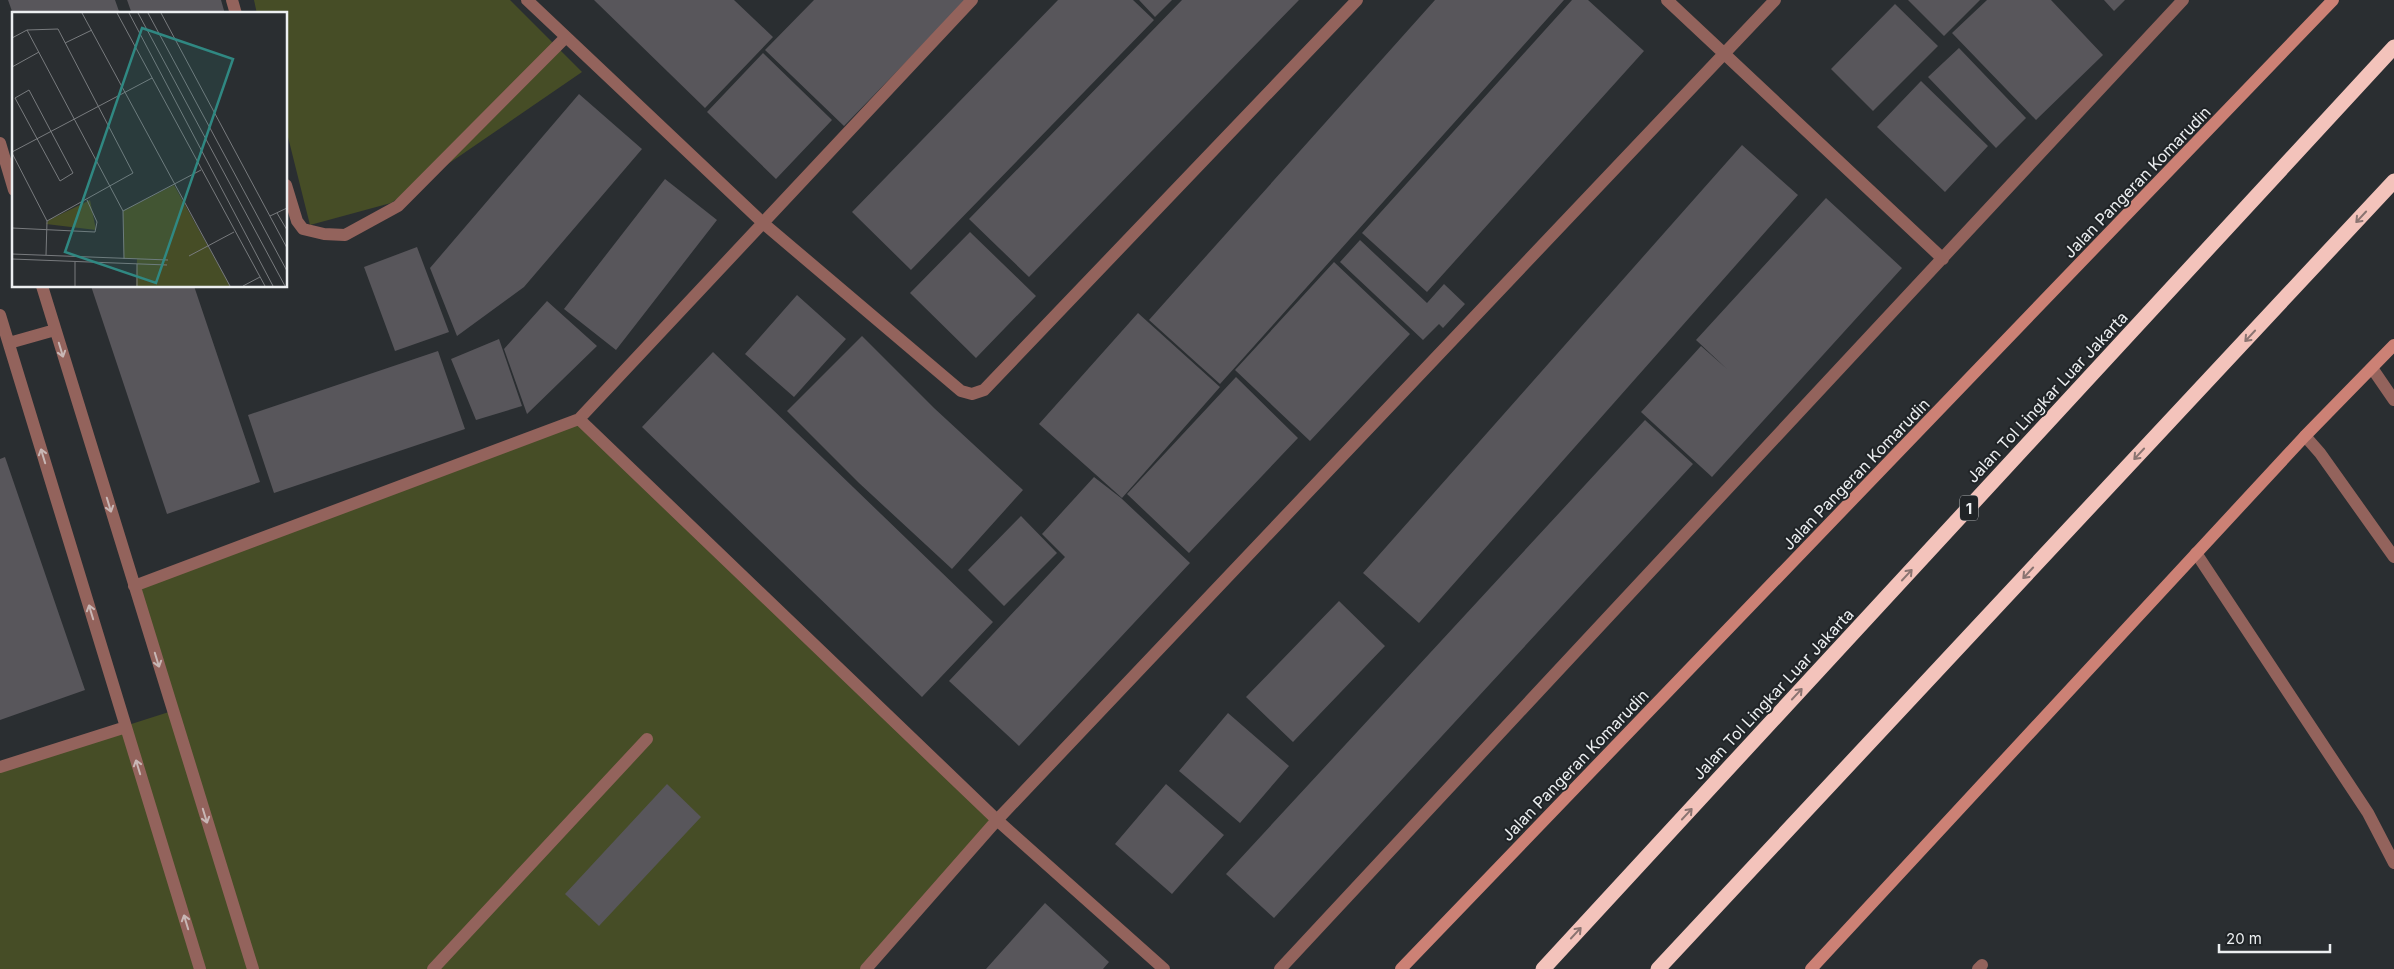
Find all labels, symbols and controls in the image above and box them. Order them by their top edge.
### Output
inset map [12,12,288,288]
street label: Jalan Pangeran Komarudin [2059,102,2215,262]
one-way arrow [2355,211,2367,223]
street label: Jalan Tol Lingkar Luar Jakarta [1962,307,2132,487]
one-way arrow [2244,329,2256,342]
one-way arrow [57,341,67,357]
street label: Jalan Pangeran Komarudin [1778,394,1934,554]
one-way arrow [2133,448,2145,461]
one-way arrow [38,449,48,465]
road number: 1 [1960,496,1978,520]
one-way arrow [105,497,114,512]
one-way arrow [2022,567,2034,579]
one-way arrow [1901,568,1913,581]
one-way arrow [85,604,95,620]
street label: Jalan Tol Lingkar Luar Jakarta [1688,604,1858,784]
one-way arrow [152,652,162,668]
street label: Jalan Pangeran Komarudin [1497,685,1653,845]
one-way arrow [1791,688,1803,701]
one-way arrow [133,759,143,775]
one-way arrow [200,807,210,823]
one-way arrow [1681,807,1692,820]
one-way arrow [180,915,190,931]
scale bar [2219,922,2330,954]
one-way arrow [1570,927,1582,940]
text: 20 m [2226,929,2262,948]

